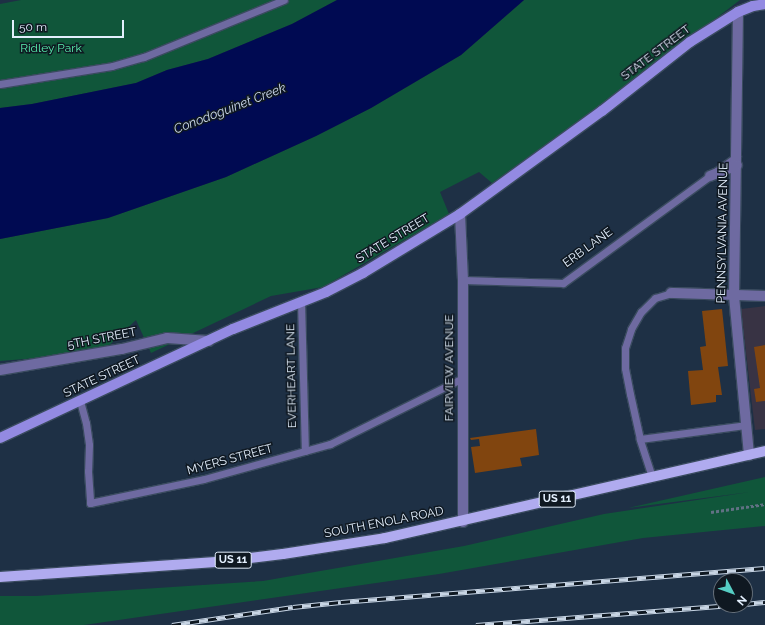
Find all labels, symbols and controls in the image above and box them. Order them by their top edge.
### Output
scale bar [14,12,126,38]
text: 50 m [19,20,47,34]
street label: STATE STREET [618,22,694,84]
park label: Ridley Park [20,42,82,56]
water label: Conodoguinet Creek [172,80,288,138]
street label: PENNSYLVANIA AVENUE [715,162,731,304]
street label: STATE STREET [354,211,432,267]
street label: ERB LANE [560,225,616,271]
street label: FAIRVIEW AVENUE [443,314,457,422]
street label: EVERHEART LANE [284,324,300,428]
street label: 5TH STREET [66,325,138,353]
street label: STATE STREET [61,353,143,401]
street label: MYERS STREET [186,442,274,478]
road number: US 11 [538,490,576,508]
street label: SOUTH ENOLA ROAD [323,504,445,542]
road number: US 11 [214,551,252,569]
north arrow [713,573,753,613]
text: N [734,593,749,608]

